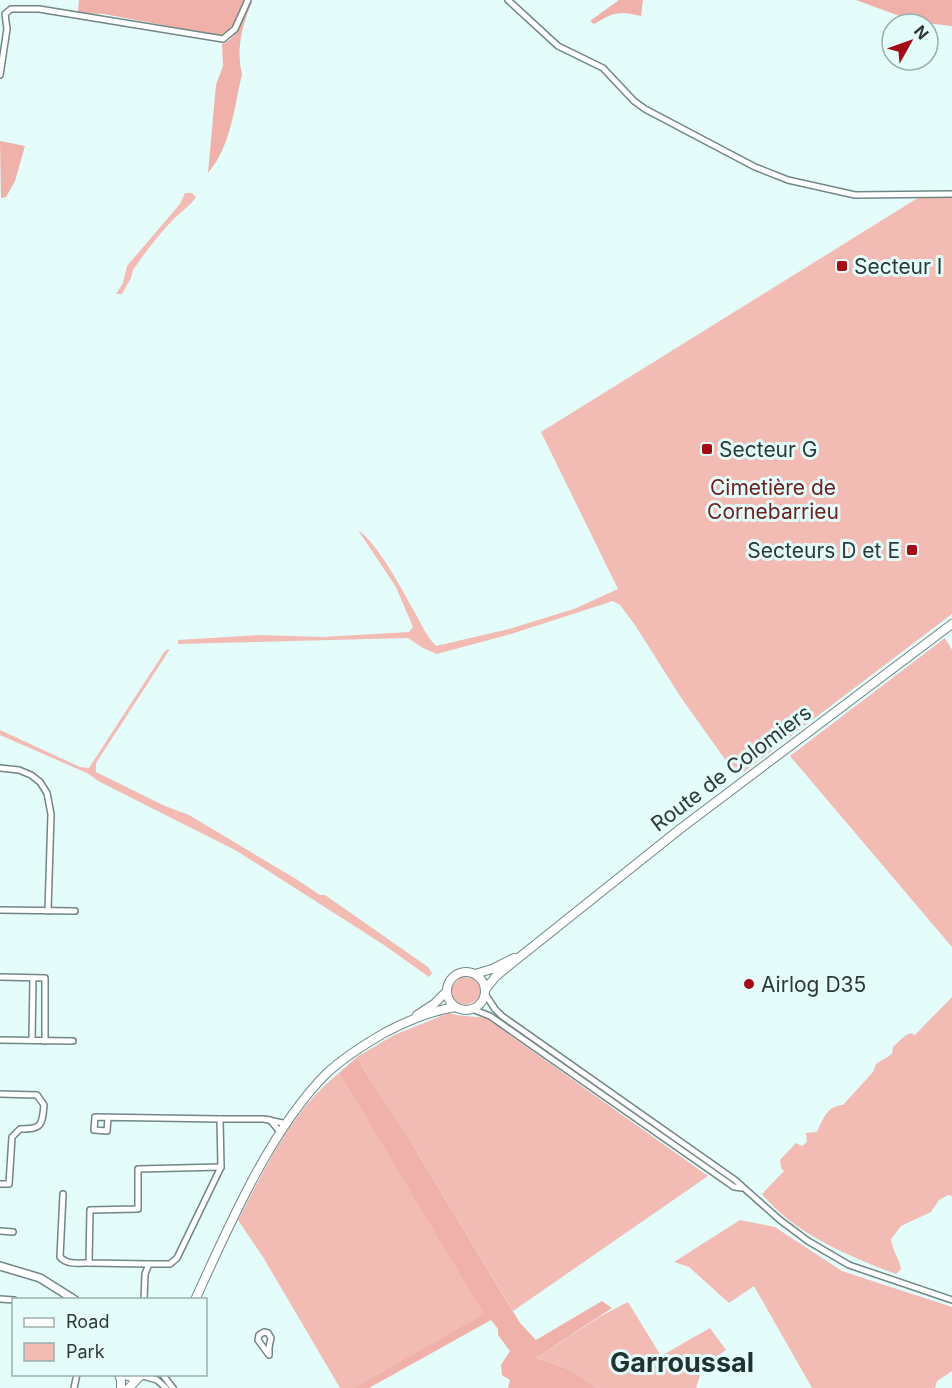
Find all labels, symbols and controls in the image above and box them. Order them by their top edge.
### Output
north arrow [880,12,940,72]
text: N [910,21,933,43]
place label: Secteur I [854,254,943,279]
marker: Secteur I [835,259,849,273]
place label: Secteur G [719,437,818,462]
marker: Secteur G [700,442,714,456]
park label: Cimetière de Cornebarrieu [707,475,839,524]
place label: Secteurs D et E [747,538,900,563]
marker: Secteurs D et E [905,543,919,557]
street label: Route de Colomiers [646,700,816,836]
place label: Airlog D35 [761,972,866,997]
marker: Airlog D35 [742,977,756,991]
legend [12,1298,207,1376]
text: Road [66,1311,109,1332]
text: Park [66,1341,105,1362]
district label: Garroussal [610,1346,754,1379]

